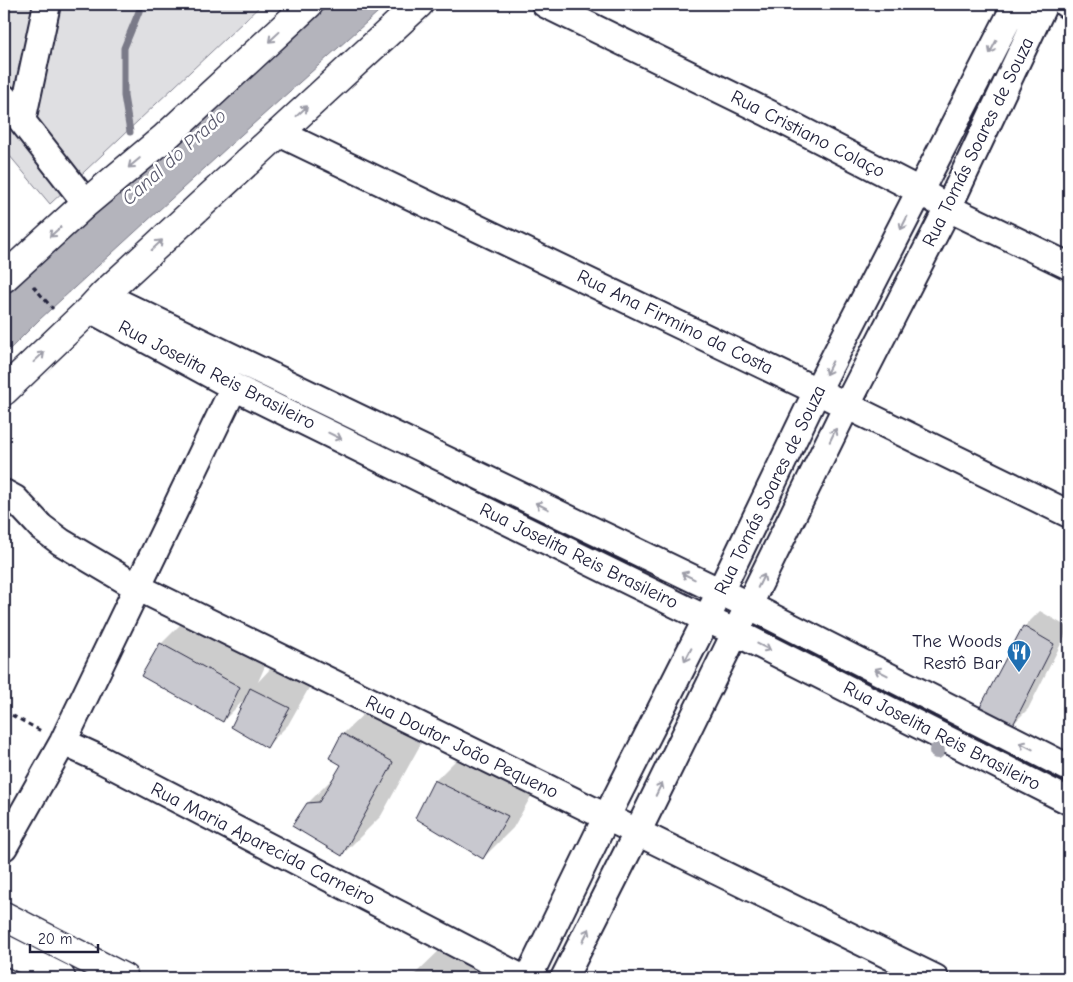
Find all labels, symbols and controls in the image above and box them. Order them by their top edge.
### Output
one-way arrow [267,31,280,43]
street label: Rua Tomás Soares de Souza [918,34,1038,250]
one-way arrow [988,39,997,54]
street label: Rua Cristiano Colaço [727,86,889,182]
water label: Canal do Prado [117,104,231,210]
one-way arrow [296,105,309,117]
one-way arrow [128,157,141,168]
one-way arrow [899,215,908,230]
one-way arrow [48,226,61,237]
one-way arrow [151,239,164,251]
street label: Rua Ana Firmino da Costa [574,265,776,379]
street label: Rua Joselita Reis Brasileiro [115,316,319,434]
one-way arrow [33,351,46,363]
one-way arrow [824,360,834,375]
street label: Rua Tomás Soares de Souza [710,382,830,598]
one-way arrow [829,428,838,443]
one-way arrow [327,432,342,441]
street label: Rua Joselita Reis Brasileiro [476,498,682,614]
one-way arrow [535,501,550,510]
one-way arrow [681,571,696,581]
one-way arrow [756,573,766,588]
place label: The Woods Restô Bar [912,630,1002,674]
restaurant icon: The Woods Restô Bar [1006,639,1032,673]
one-way arrow [756,642,771,652]
one-way arrow [683,647,692,662]
one-way arrow [874,667,889,676]
street label: Rua Joselita Reis Brasileiro [840,677,1044,795]
street label: Rua Doutor João Pequeno [362,691,562,803]
one-way arrow [1019,741,1034,750]
street label: Rua Maria Aparecida Carneiro [147,778,379,910]
one-way arrow [654,782,664,797]
scale bar [30,922,98,954]
one-way arrow [582,928,591,943]
text: 20 m [38,930,72,948]

